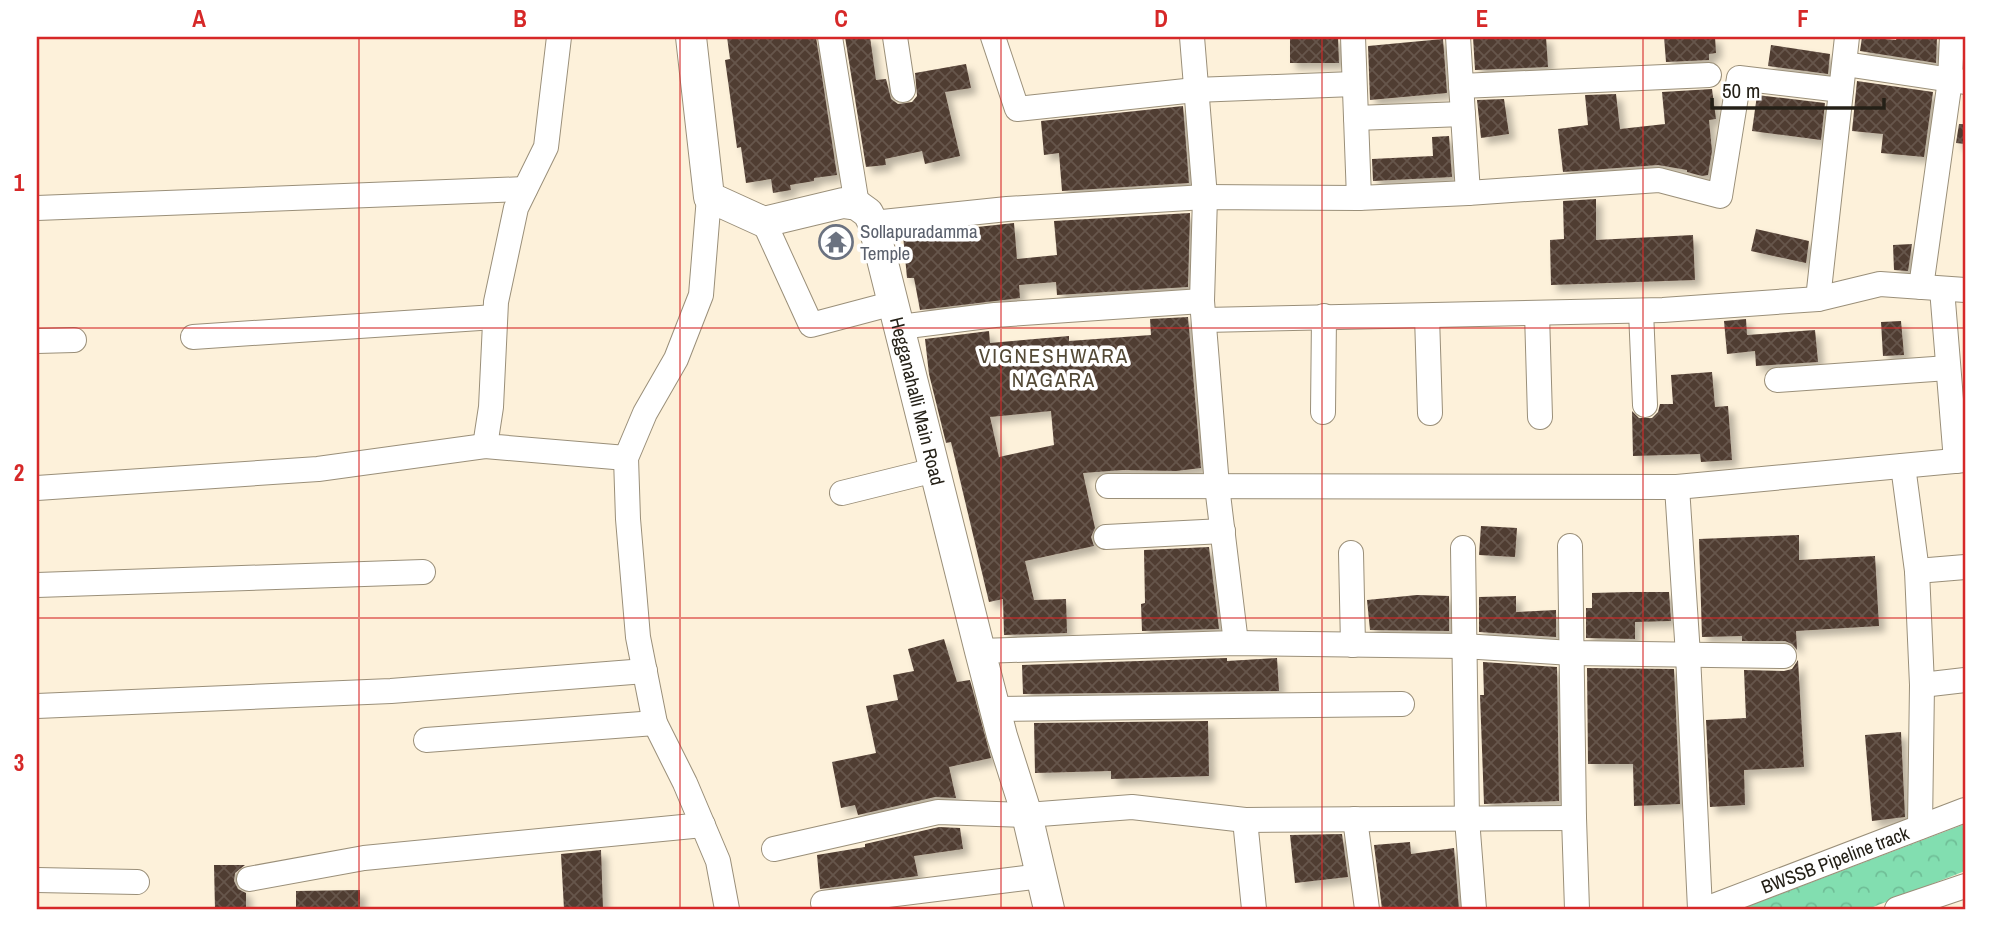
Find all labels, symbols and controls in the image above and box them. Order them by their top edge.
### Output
text: A [192,3,206,34]
text: B [513,3,527,34]
text: C [834,3,848,34]
text: D [1154,3,1168,34]
text: E [1476,3,1488,34]
text: F [1797,3,1809,34]
scale bar [1712,66,1883,110]
text: 50 m [1722,76,1760,105]
text: 1 [14,167,25,198]
place label: Sollapuradamma Temple [860,218,978,266]
temple icon: Sollapuradamma Temple [817,223,855,261]
street label: Hegganahalli Main Road [884,314,951,488]
district label: VIGNESHWARA NAGARA [979,341,1129,394]
text: 2 [14,457,24,488]
text: 3 [14,747,24,778]
street label: BWSSB Pipeline track [1757,820,1913,900]

